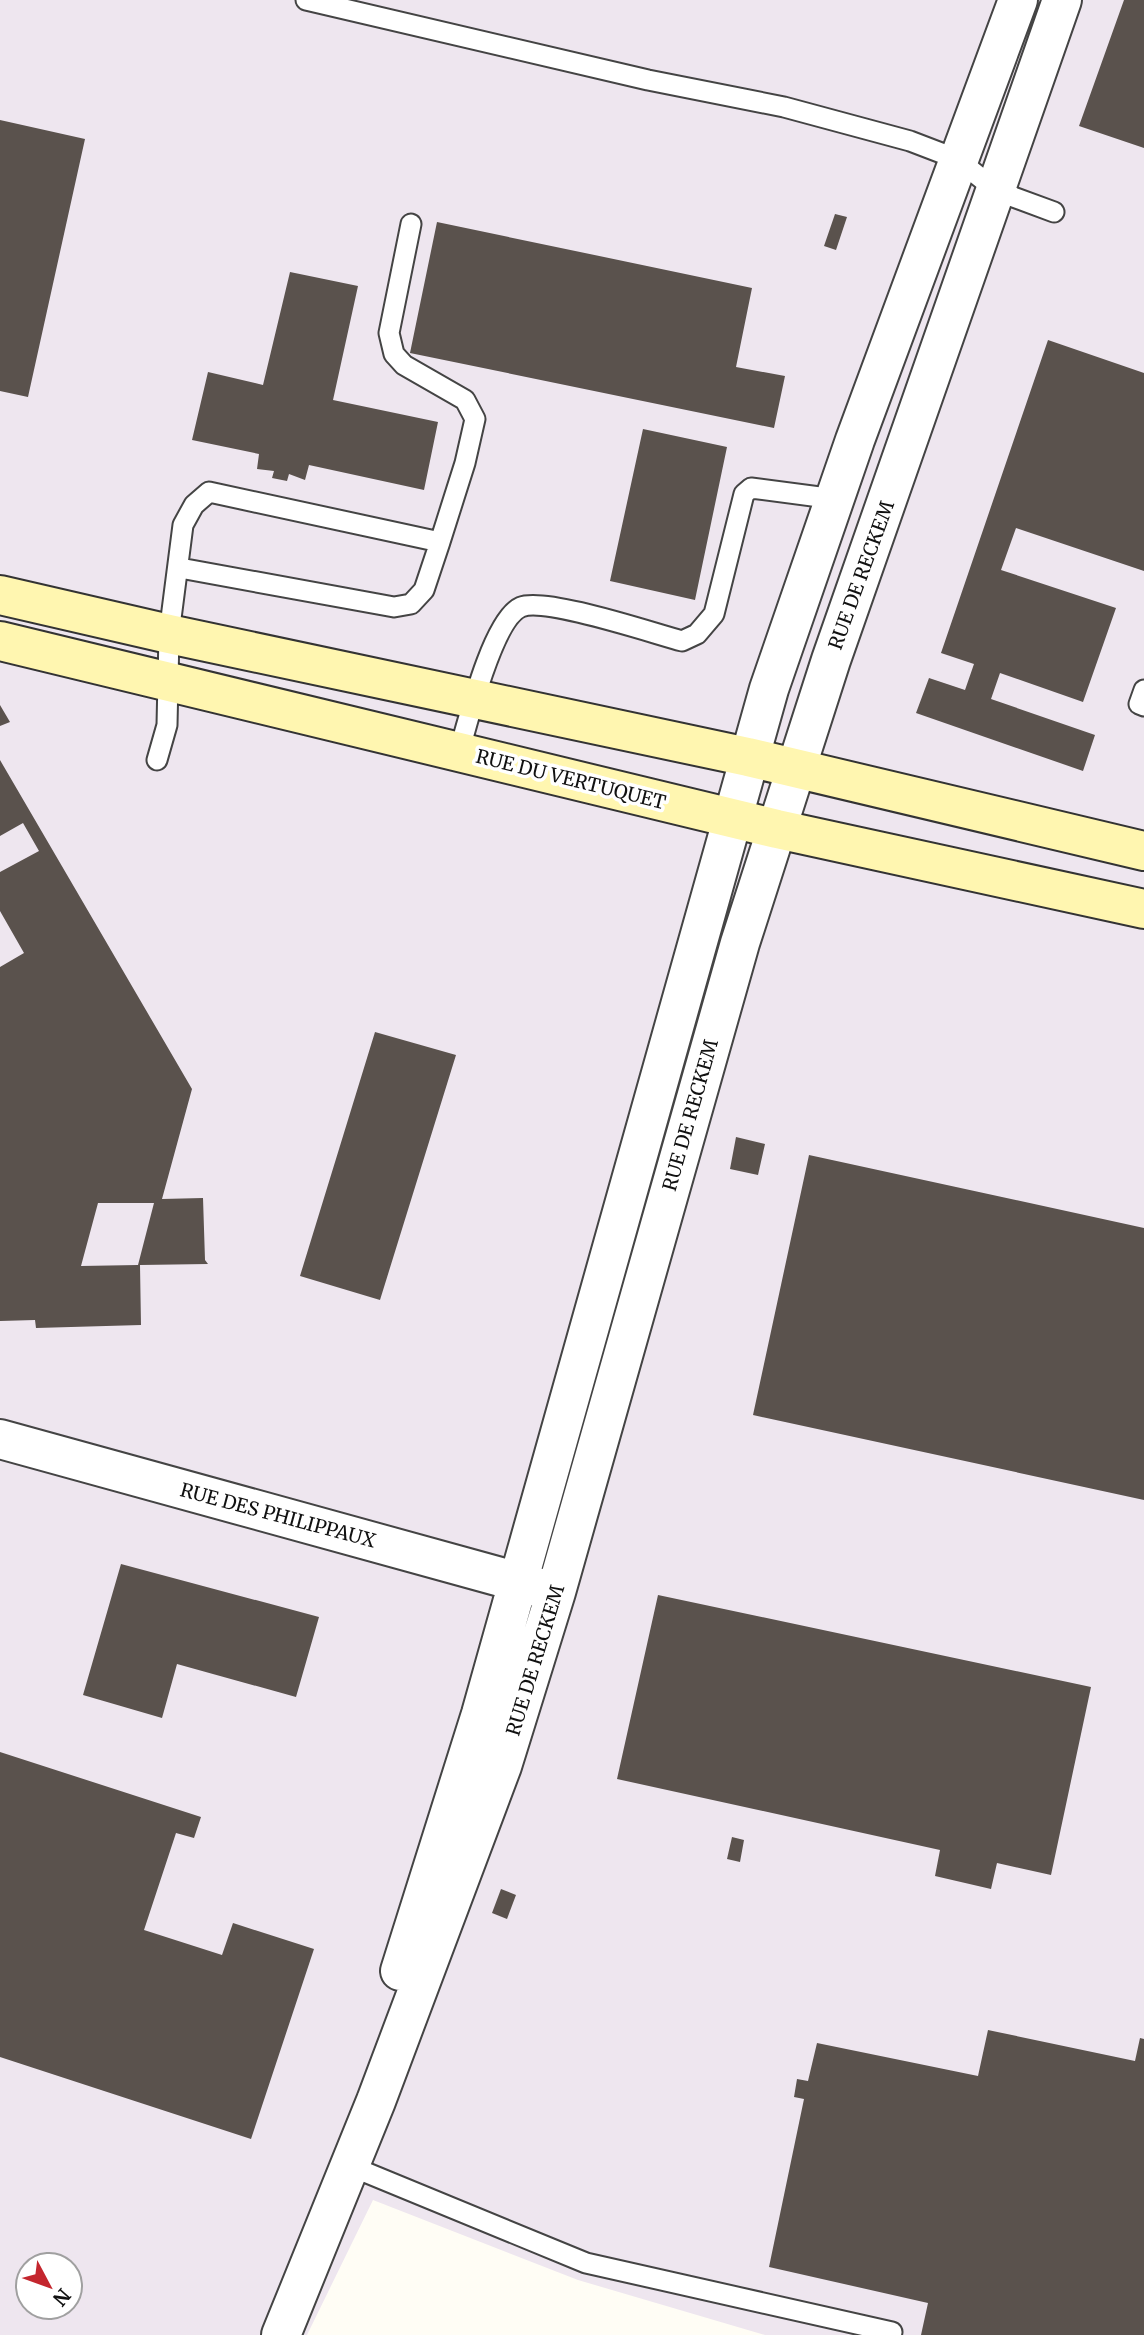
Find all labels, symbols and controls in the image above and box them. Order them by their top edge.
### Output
street label: RUE DE RECKEM [823,497,899,653]
street label: RUE DU VERTUQUET [474,744,668,814]
street label: RUE DE RECKEM [657,1036,723,1194]
street label: RUE DES PHILIPPAUX [178,1477,379,1553]
street label: RUE DE RECKEM [501,1581,569,1738]
north arrow [14,2251,84,2321]
text: N [48,2284,76,2311]

